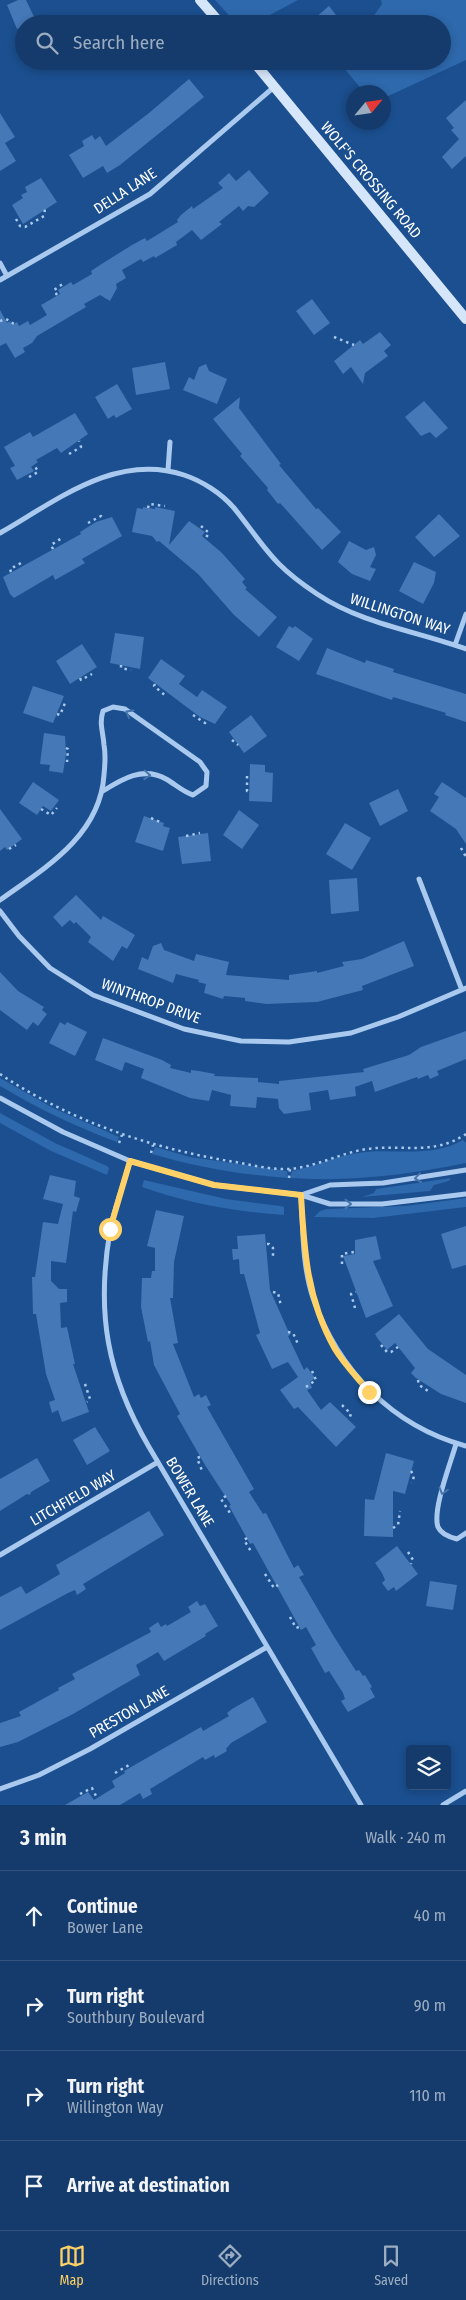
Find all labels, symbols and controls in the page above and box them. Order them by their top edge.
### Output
search box [15,15,451,70]
icon: search [33,29,61,57]
text: Search here [73,31,165,54]
north arrow [346,85,391,130]
street label: WOLF'S CROSSING ROAD [317,118,425,242]
street label: DELLA LANE [90,164,160,218]
street label: WILLINGTON WAY [348,589,453,639]
one-way arrow [125,709,134,719]
one-way arrow [144,769,152,780]
street label: WINTHROP DRIVE [99,975,203,1027]
one-way arrow [414,1173,422,1183]
one-way arrow [345,1199,353,1209]
route start [99,1218,122,1241]
route end [358,1381,381,1404]
street label: BOWER LANE [162,1454,218,1530]
street label: LITCHFIELD WAY [27,1466,120,1530]
one-way arrow [438,1486,449,1495]
street label: PRESTON LANE [86,1682,172,1742]
map controls [406,1745,451,1790]
button: layers [406,1745,451,1790]
text: 3 min [20,1825,67,1851]
text: Walk · 240 m [365,1828,446,1847]
text: Continue [67,1895,138,1918]
icon: ahead [20,1902,48,1930]
text: 40 m [414,1906,446,1925]
text: Bower Lane [67,1918,143,1937]
text: Turn right [67,1985,144,2008]
icon: right [20,1992,48,2020]
text: 90 m [414,1996,446,2015]
text: Southbury Boulevard [67,2008,205,2027]
text: Turn right [67,2075,144,2098]
icon: right [20,2082,48,2110]
text: 110 m [409,2086,446,2105]
text: Willington Way [67,2098,163,2117]
icon: arrive [20,2172,48,2200]
text: Arrive at destination [67,2174,230,2197]
tab: Map [58,2242,86,2289]
tab: Directions [201,2242,259,2289]
tab: Saved [374,2242,408,2289]

